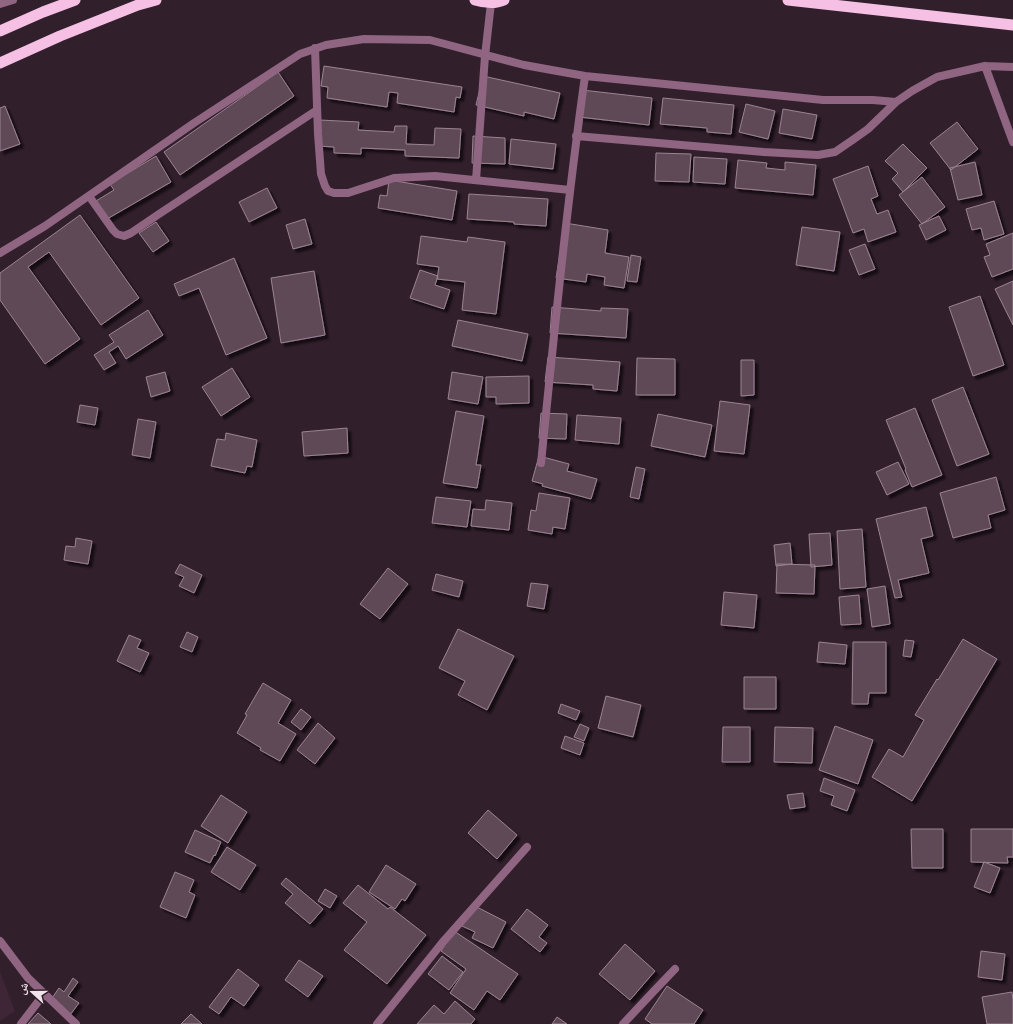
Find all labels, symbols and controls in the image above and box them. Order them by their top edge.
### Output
north arrow [12,972,52,1012]
text: ش [15,981,32,997]

